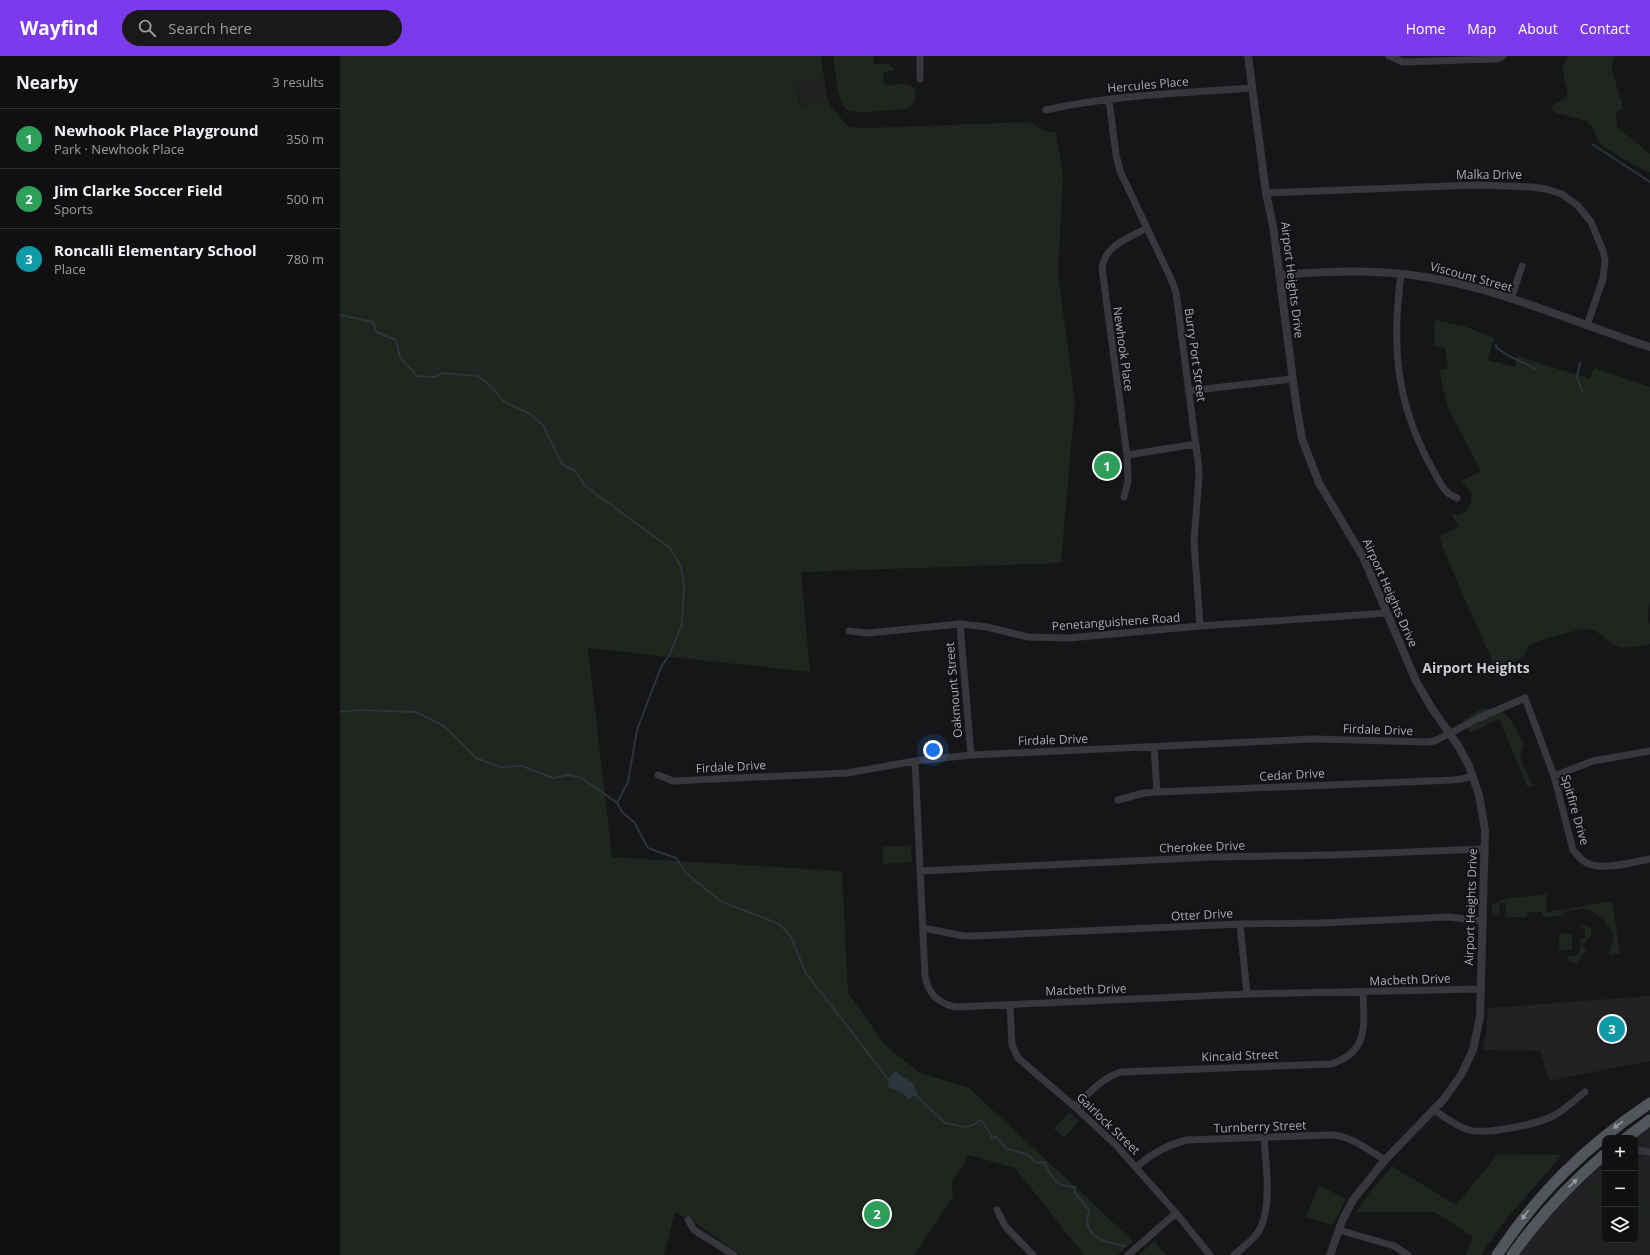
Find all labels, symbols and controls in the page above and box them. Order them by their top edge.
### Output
search box [122,10,402,46]
text: Wayfind [20,15,98,41]
icon: search [136,17,158,39]
text: Search here [168,18,252,38]
text: Home [1406,19,1445,38]
text: Map [1467,19,1496,38]
text: About [1518,19,1558,38]
text: Contact [1580,19,1630,38]
text: Nearby [16,71,78,94]
street label: Hercules Place [1107,72,1190,97]
text: 3 results [272,73,324,91]
text: Newhook Place Playground [54,120,258,140]
text: 1 [25,130,33,148]
text: 350 m [286,130,324,148]
text: Park · Newhook Place [54,140,184,158]
street label: Malka Drive [1456,166,1522,183]
text: Jim Clarke Soccer Field [54,180,223,200]
text: 2 [25,190,33,208]
text: 500 m [286,190,324,208]
text: Sports [54,200,93,218]
street label: Airport Heights Drive [1277,221,1308,339]
text: Roncalli Elementary School [54,240,257,260]
text: 3 [25,250,33,268]
text: 780 m [286,250,324,268]
street label: Viscount Street [1428,257,1514,296]
text: Place [54,260,86,278]
street label: Newhook Place [1109,305,1138,393]
street label: Burry Port Street [1181,307,1210,403]
pin: 1 [1094,451,1120,481]
street label: Airport Heights Drive [1359,536,1422,650]
street label: Penetanguishene Road [1051,609,1181,634]
street label: Oakmount Street [941,641,966,739]
district label: Airport Heights [1422,658,1530,677]
street label: Firdale Drive [1343,720,1414,739]
street label: Firdale Drive [1018,730,1089,749]
your location [923,740,943,760]
street label: Firdale Drive [695,756,767,777]
street label: Cedar Drive [1259,764,1325,785]
street label: Spitfire Drive [1557,773,1594,847]
street label: Cherokee Drive [1159,836,1246,856]
street label: Airport Heights Drive [1460,848,1481,966]
street label: Otter Drive [1171,904,1234,925]
street label: Macbeth Drive [1369,970,1451,989]
street label: Macbeth Drive [1045,980,1127,999]
pin: 3 [1599,1014,1625,1044]
street label: Kincaid Street [1201,1046,1279,1065]
street label: Gairlock Street [1073,1089,1144,1158]
street label: Turnberry Street [1213,1116,1307,1137]
one-way arrow [1613,1121,1623,1129]
map controls [1602,1135,1638,1243]
button: + [1602,1135,1638,1171]
button: − [1602,1171,1638,1207]
one-way arrow [1568,1178,1578,1188]
pin: 2 [864,1199,890,1229]
button: layers [1602,1207,1638,1243]
one-way arrow [1521,1210,1529,1221]

